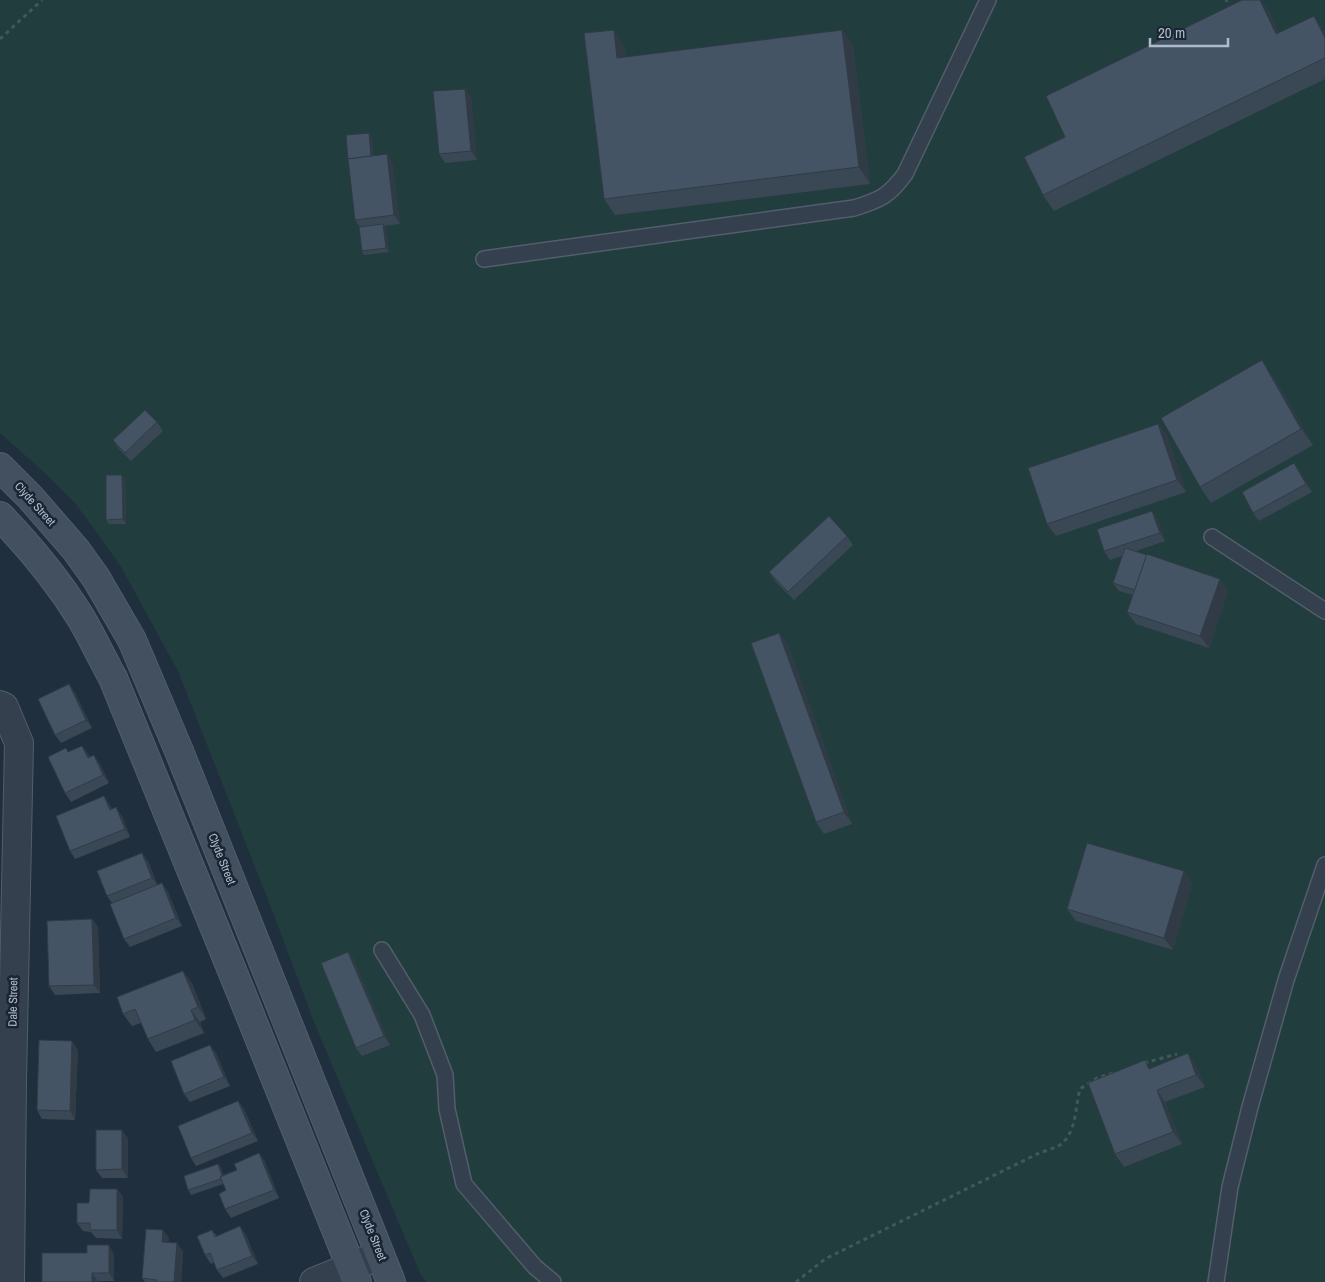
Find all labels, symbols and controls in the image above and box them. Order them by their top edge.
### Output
scale bar [1150,15,1228,47]
text: 20 m [1158,22,1185,43]
street label: Clyde Street [11,479,59,530]
street label: Clyde Street [204,831,240,887]
street label: Dale Street [5,977,21,1027]
street label: Clyde Street [355,1207,391,1263]

